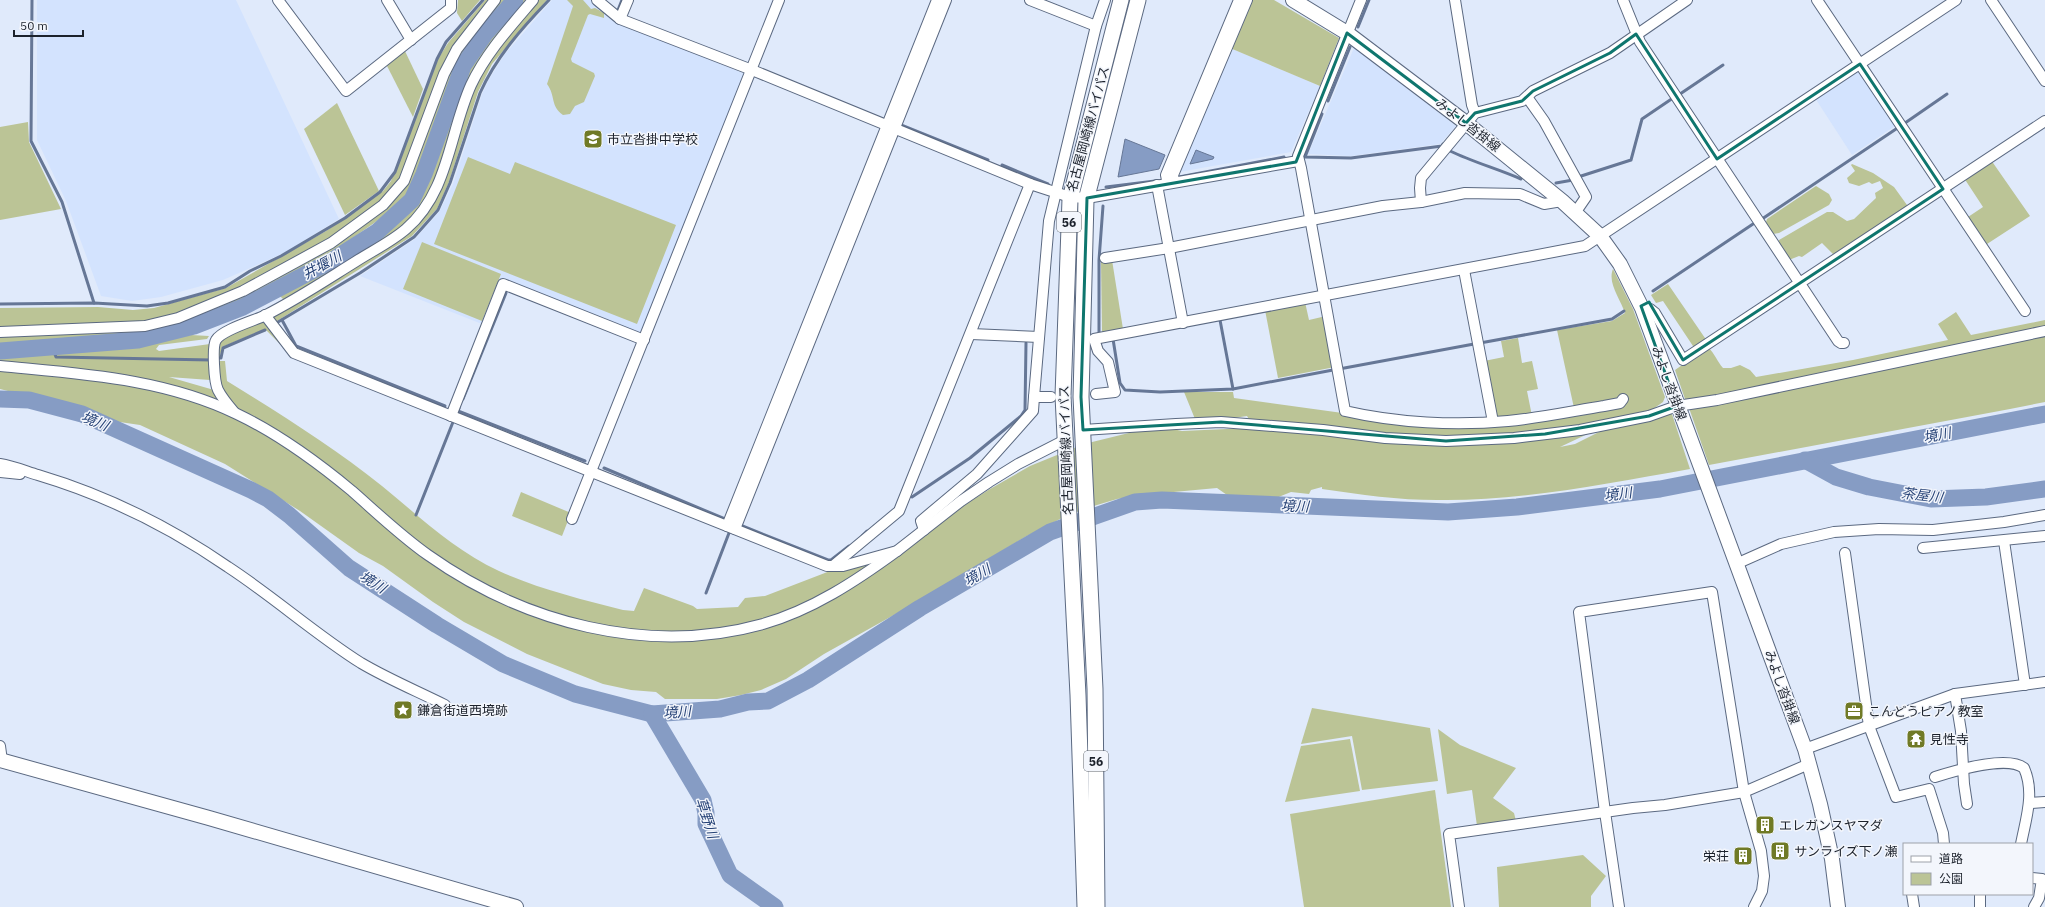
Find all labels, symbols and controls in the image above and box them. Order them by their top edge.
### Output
scale bar [14,12,83,38]
text: 50 m [20,18,48,33]
street label: 名古屋岡崎線バイパス [1063,64,1113,194]
street label: みよし沓掛線 [1432,94,1504,156]
school or university icon: 市立沓掛中学校 [582,128,604,150]
place label: 市立沓掛中学校 [607,131,698,148]
road number: 56 [1057,212,1081,232]
water label: 井堰川 [299,246,346,283]
street label: みよし沓掛線 [1648,343,1690,423]
street label: 名古屋岡崎線バイパス [1055,385,1077,515]
water label: 境川 [79,407,113,436]
water label: 境川 [1922,423,1954,447]
water label: 境川 [1603,483,1635,505]
water label: 茶屋川 [1900,484,1946,507]
water label: 境川 [1281,497,1311,516]
water label: 境川 [960,559,995,590]
water label: 境川 [356,567,391,598]
street label: みよし沓掛線 [1761,647,1803,727]
place icon: 鎌倉街道西境跡 [392,699,414,721]
office icon: こんどうピアノ教室 [1843,700,1865,722]
place label: 鎌倉街道西境跡 [417,702,508,719]
water label: 境川 [662,702,694,722]
place label: こんどうピアノ教室 [1868,703,1983,720]
temple icon: 見性寺 [1905,728,1927,750]
place label: 見性寺 [1930,731,1969,748]
road number: 56 [1084,751,1108,771]
water label: 草野川 [692,795,723,843]
building icon: エレガンスヤマダ [1754,814,1776,836]
place label: エレガンスヤマダ [1779,817,1883,834]
building icon: サンライズ下ノ瀬 [1769,840,1791,862]
place label: サンライズ下ノ瀬 [1794,843,1898,860]
legend [1903,843,2033,895]
building icon: 栄荘 [1732,845,1754,867]
place label: 栄荘 [1703,848,1729,865]
text: 道路 [1939,851,1963,866]
text: 公園 [1939,871,1963,886]

